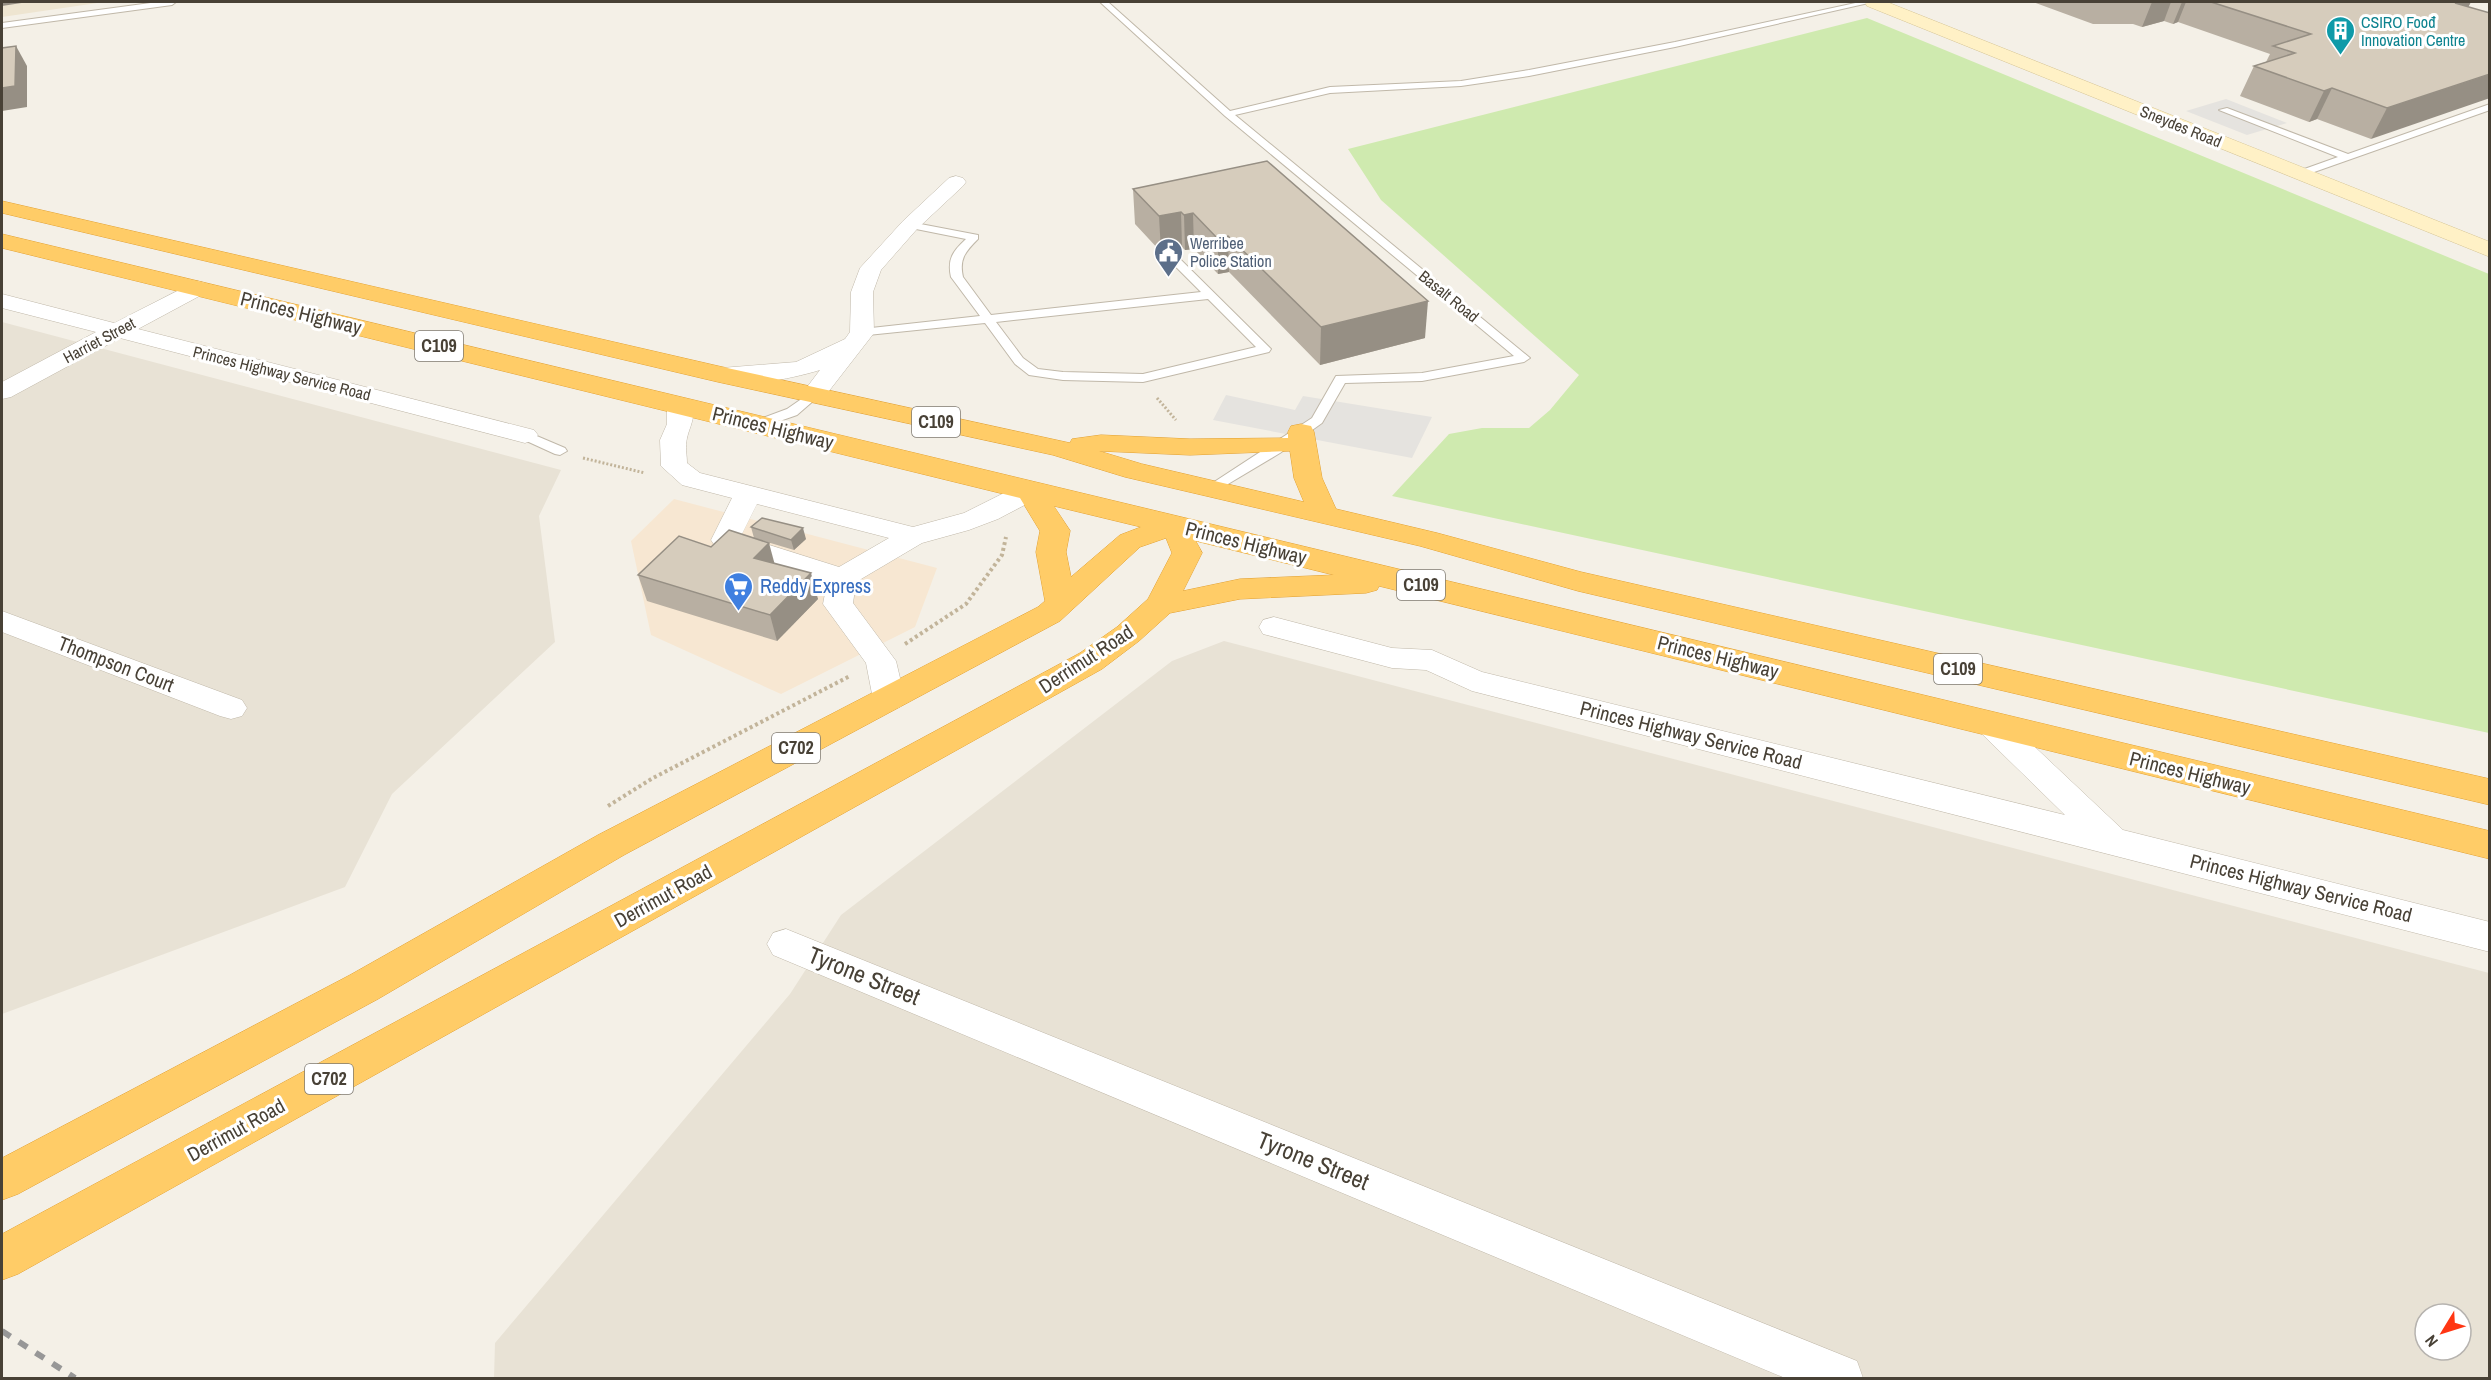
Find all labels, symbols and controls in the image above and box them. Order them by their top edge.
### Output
place label: CSIRO Foođ Innovation Centre [2361,11,2465,51]
building icon: CSIRO Foođ Innovation Centre [2324,15,2356,57]
street label: Sneydes Road [2137,100,2225,152]
place label: Werribee Police Station [1190,232,1272,272]
public building icon: Werribee Police Station [1153,236,1185,278]
street label: Basalt Road [1414,265,1484,327]
street label: Princes Highway [238,284,365,341]
street label: Harriet Street [59,312,139,368]
road number: C109 [415,331,463,361]
street label: Princes Highway Service Road [191,340,373,406]
street label: Princes Highway [710,399,837,456]
road number: C109 [912,407,960,437]
street label: Princes Highway [1183,514,1310,571]
supermarket icon: Reddy Express [723,570,755,612]
road number: C109 [1397,570,1445,600]
place label: Reddy Express [760,572,871,599]
street label: Derrimut Road [1033,618,1138,699]
street label: Princes Highway [1655,628,1782,685]
street label: Thompson Court [54,629,178,698]
road number: C109 [1934,654,1982,684]
street label: Princes Highway Service Road [1577,694,1805,775]
road number: C702 [772,733,820,763]
street label: Princes Highway [2127,744,2254,801]
street label: Princes Highway Service Road [2187,847,2415,928]
street label: Derrimut Road [609,858,716,933]
street label: Tyrone Street [804,938,926,1012]
road number: C702 [305,1064,353,1094]
street label: Derrimut Road [182,1092,289,1167]
street label: Tyrone Street [1253,1123,1375,1197]
north arrow [2413,1302,2473,1362]
text: N [2420,1331,2443,1352]

